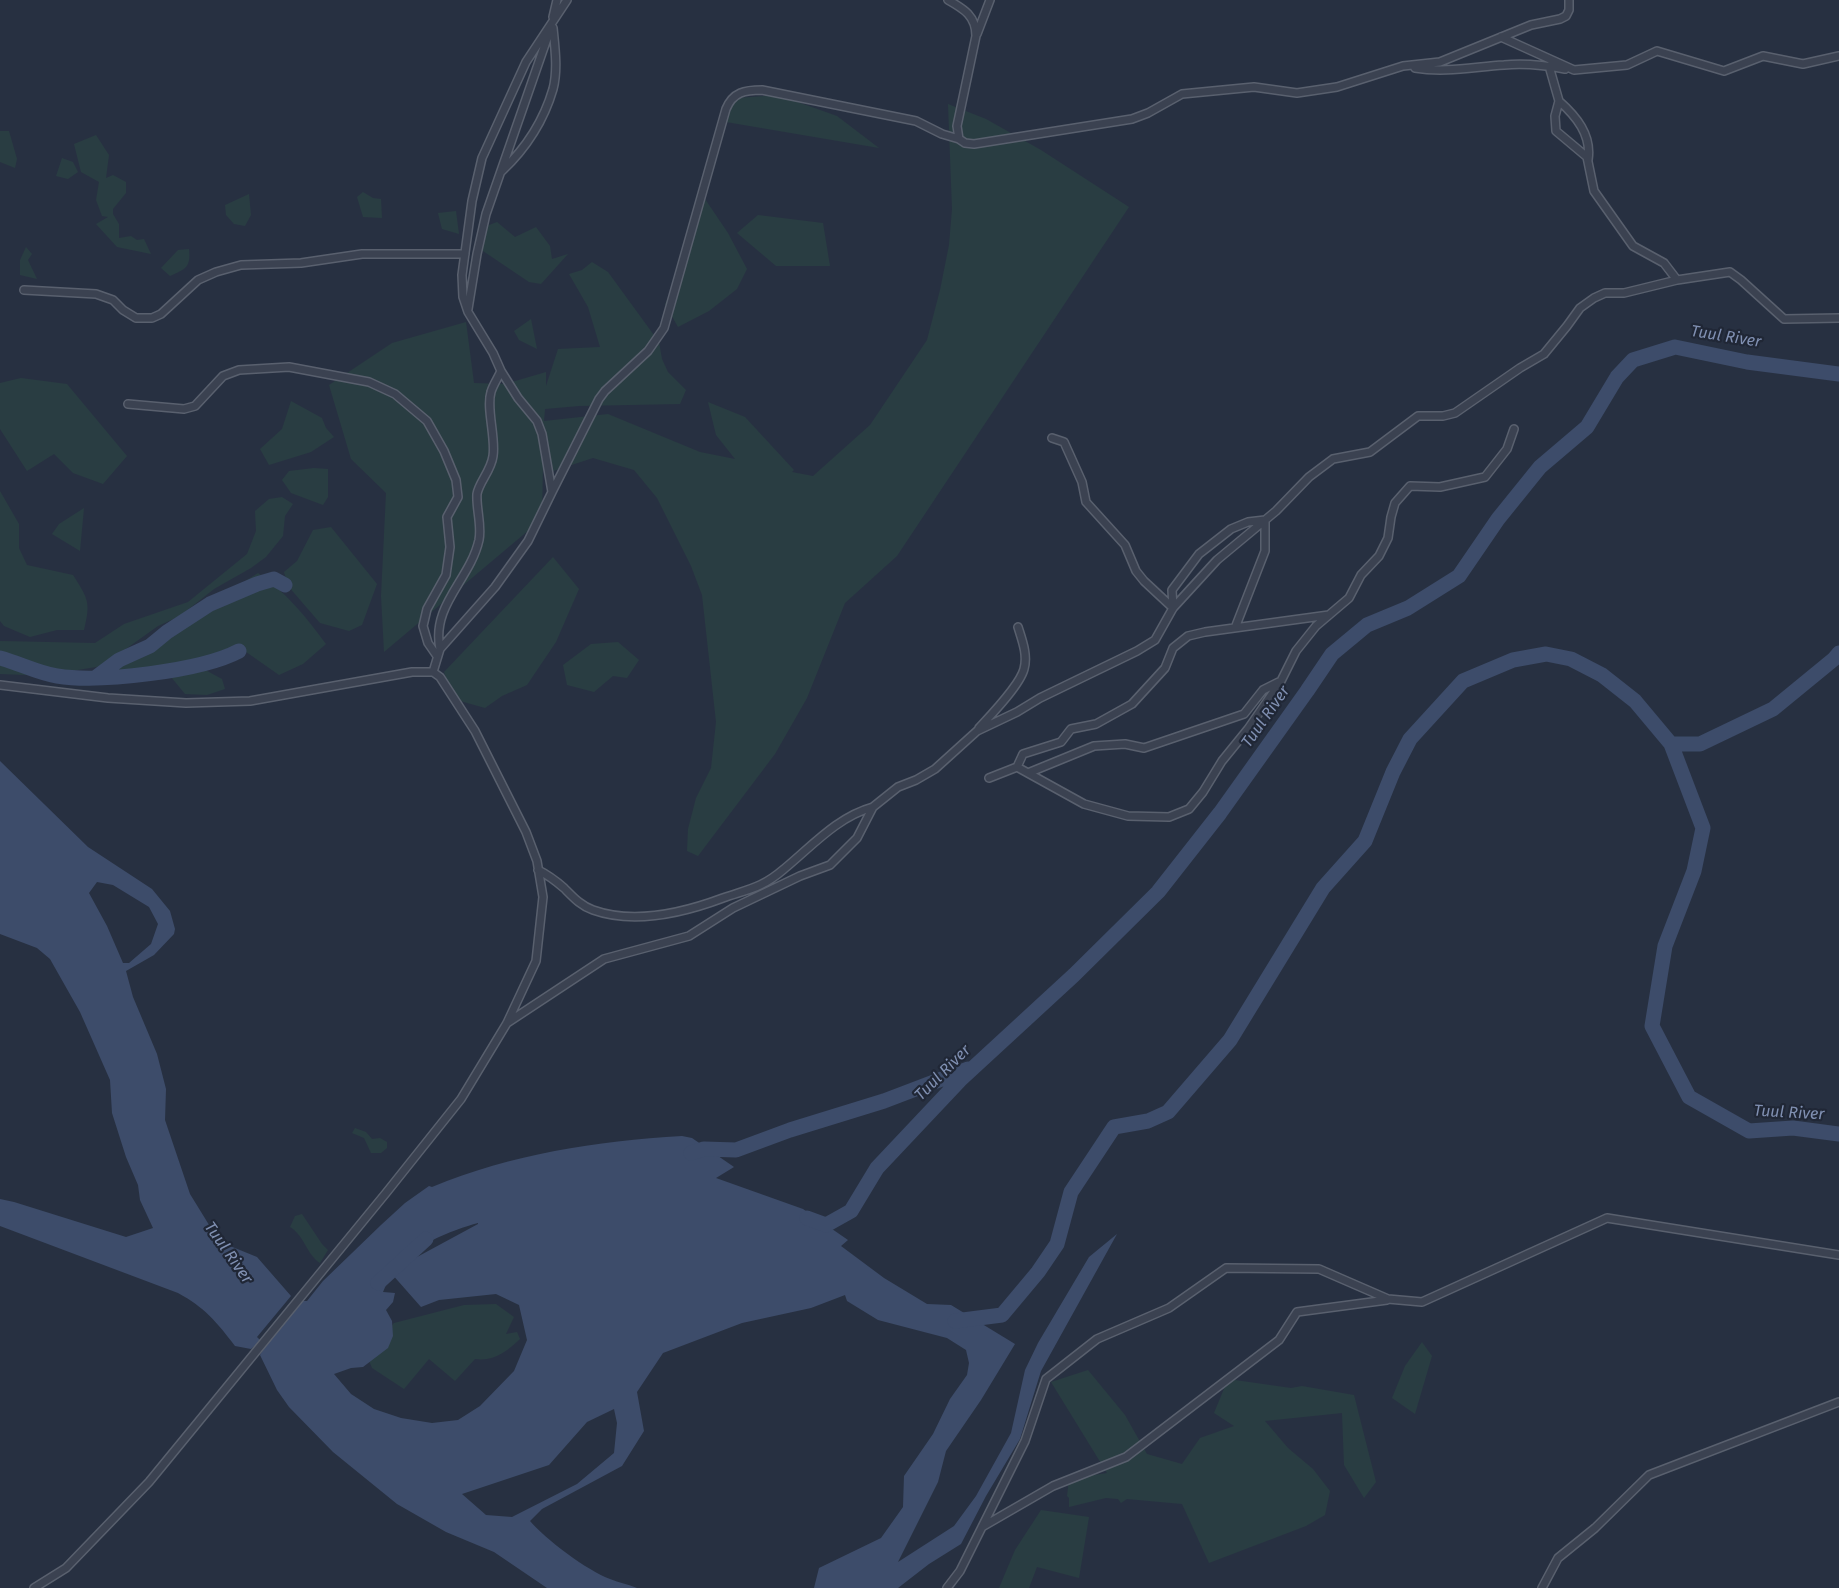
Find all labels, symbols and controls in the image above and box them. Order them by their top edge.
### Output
water label: Tuul River [1690,322,1762,352]
water label: Tuul River [1238,682,1294,752]
water label: Tuul River [911,1041,975,1105]
water label: Tuul River [1753,1102,1825,1124]
water label: Tuul River [200,1218,256,1288]

